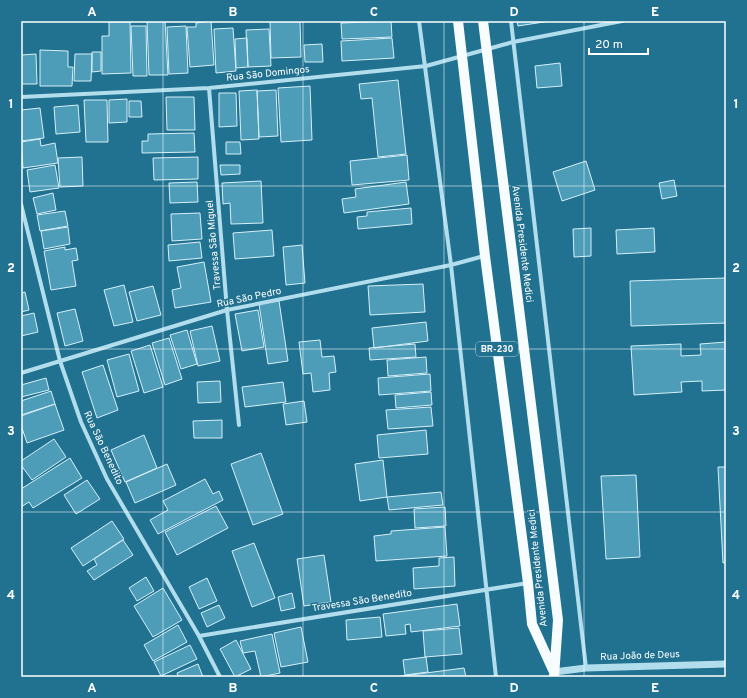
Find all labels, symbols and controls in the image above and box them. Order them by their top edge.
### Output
text: A [87,5,97,21]
text: B [229,5,238,21]
text: C [370,5,378,21]
text: D [509,5,519,21]
text: E [651,5,659,21]
scale bar [589,30,648,56]
text: 20 m [595,37,623,53]
street label: Rua São Domingos [226,63,311,85]
text: 1 [8,97,14,113]
text: 1 [733,97,739,113]
street label: Avenida Presidente Medici [508,185,536,303]
street label: Travessa São Miguel [204,200,224,290]
text: 2 [7,261,15,277]
text: 2 [732,261,740,277]
street label: Rua São Pedro [215,285,283,311]
road number: BR-230 [476,342,518,356]
street label: Rua São Benedito [80,409,126,487]
text: 3 [7,424,15,440]
text: 3 [732,424,740,440]
street label: Avenida Presidente Medici [525,509,551,627]
street label: Travessa São Benedito [311,587,413,615]
text: 4 [7,588,15,604]
text: 4 [732,588,740,604]
street label: Rua João de Deus [600,648,680,664]
text: A [87,681,97,697]
text: B [229,681,238,697]
text: C [370,681,378,697]
text: D [509,681,519,697]
text: E [651,681,659,697]

